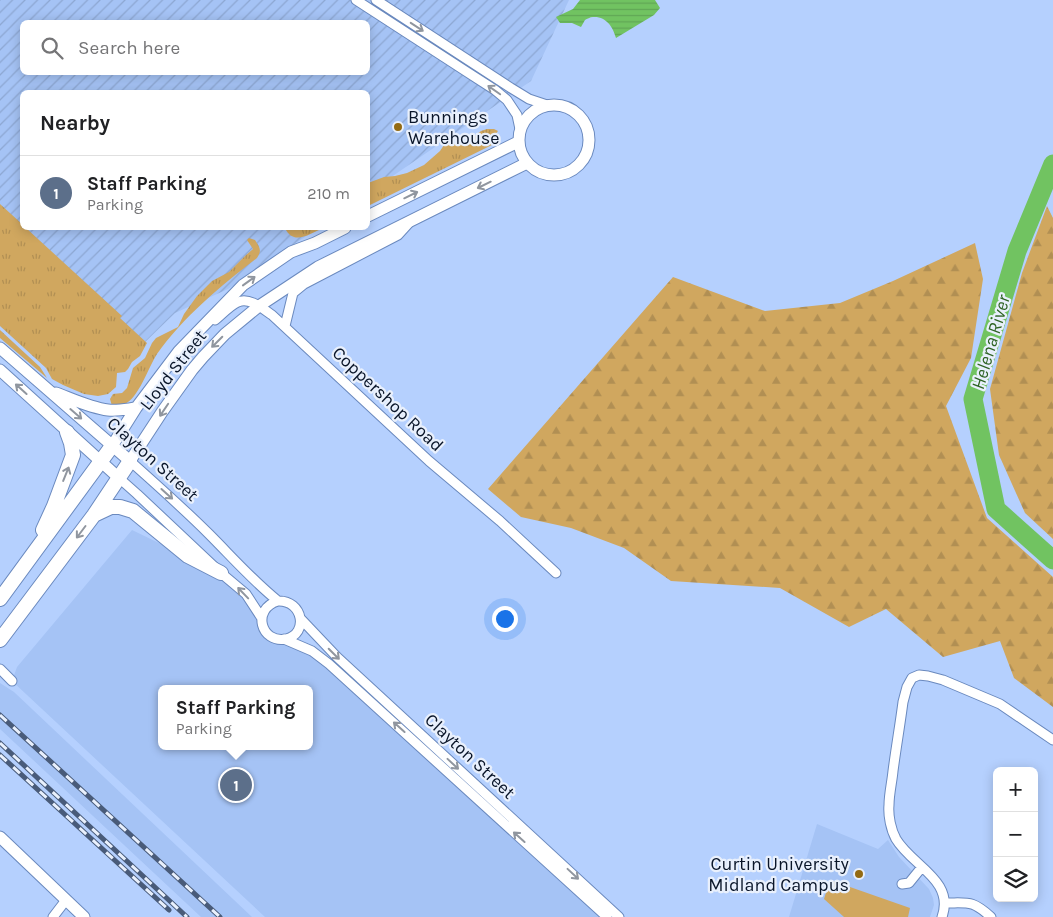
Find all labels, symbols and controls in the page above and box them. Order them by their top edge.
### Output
search box [20,20,370,75]
one-way arrow [410,22,424,32]
icon: search [38,34,66,62]
text: Search here [78,37,180,59]
one-way arrow [487,85,501,95]
place label: Bunnings Warehouse [408,106,499,149]
text: Nearby [40,111,110,135]
marker: Bunnings Warehouse [392,121,404,133]
text: Staff Parking [87,173,206,195]
one-way arrow [476,180,491,190]
text: 1 [53,184,59,203]
text: 210 m [307,184,350,203]
one-way arrow [403,190,418,199]
text: Parking [87,195,143,214]
one-way arrow [242,276,256,286]
water label: Helena River [967,291,1015,392]
street label: Lloyd Street [135,325,211,415]
one-way arrow [211,336,223,349]
street label: Coppershop Road [328,342,448,456]
one-way arrow [14,384,27,395]
one-way arrow [159,403,169,417]
one-way arrow [69,409,82,420]
street label: Clayton Street [103,412,203,506]
one-way arrow [62,467,71,482]
one-way arrow [160,488,173,500]
one-way arrow [75,525,86,538]
one-way arrow [237,587,249,599]
your location [492,606,518,632]
one-way arrow [327,647,339,659]
popup [158,685,313,750]
text: Staff Parking [176,697,295,719]
street label: Clayton Street [420,709,520,804]
text: Parking [176,719,232,738]
one-way arrow [393,722,406,733]
one-way arrow [446,758,459,770]
pin: 1 [220,766,252,804]
map controls [993,767,1038,902]
button: + [993,767,1038,812]
button: − [993,812,1038,857]
one-way arrow [513,831,526,843]
place label: Curtin University Midland Campus [708,853,850,896]
button: layers [993,857,1038,902]
one-way arrow [566,868,579,880]
marker: Curtin University Midland Campus [853,868,865,880]

